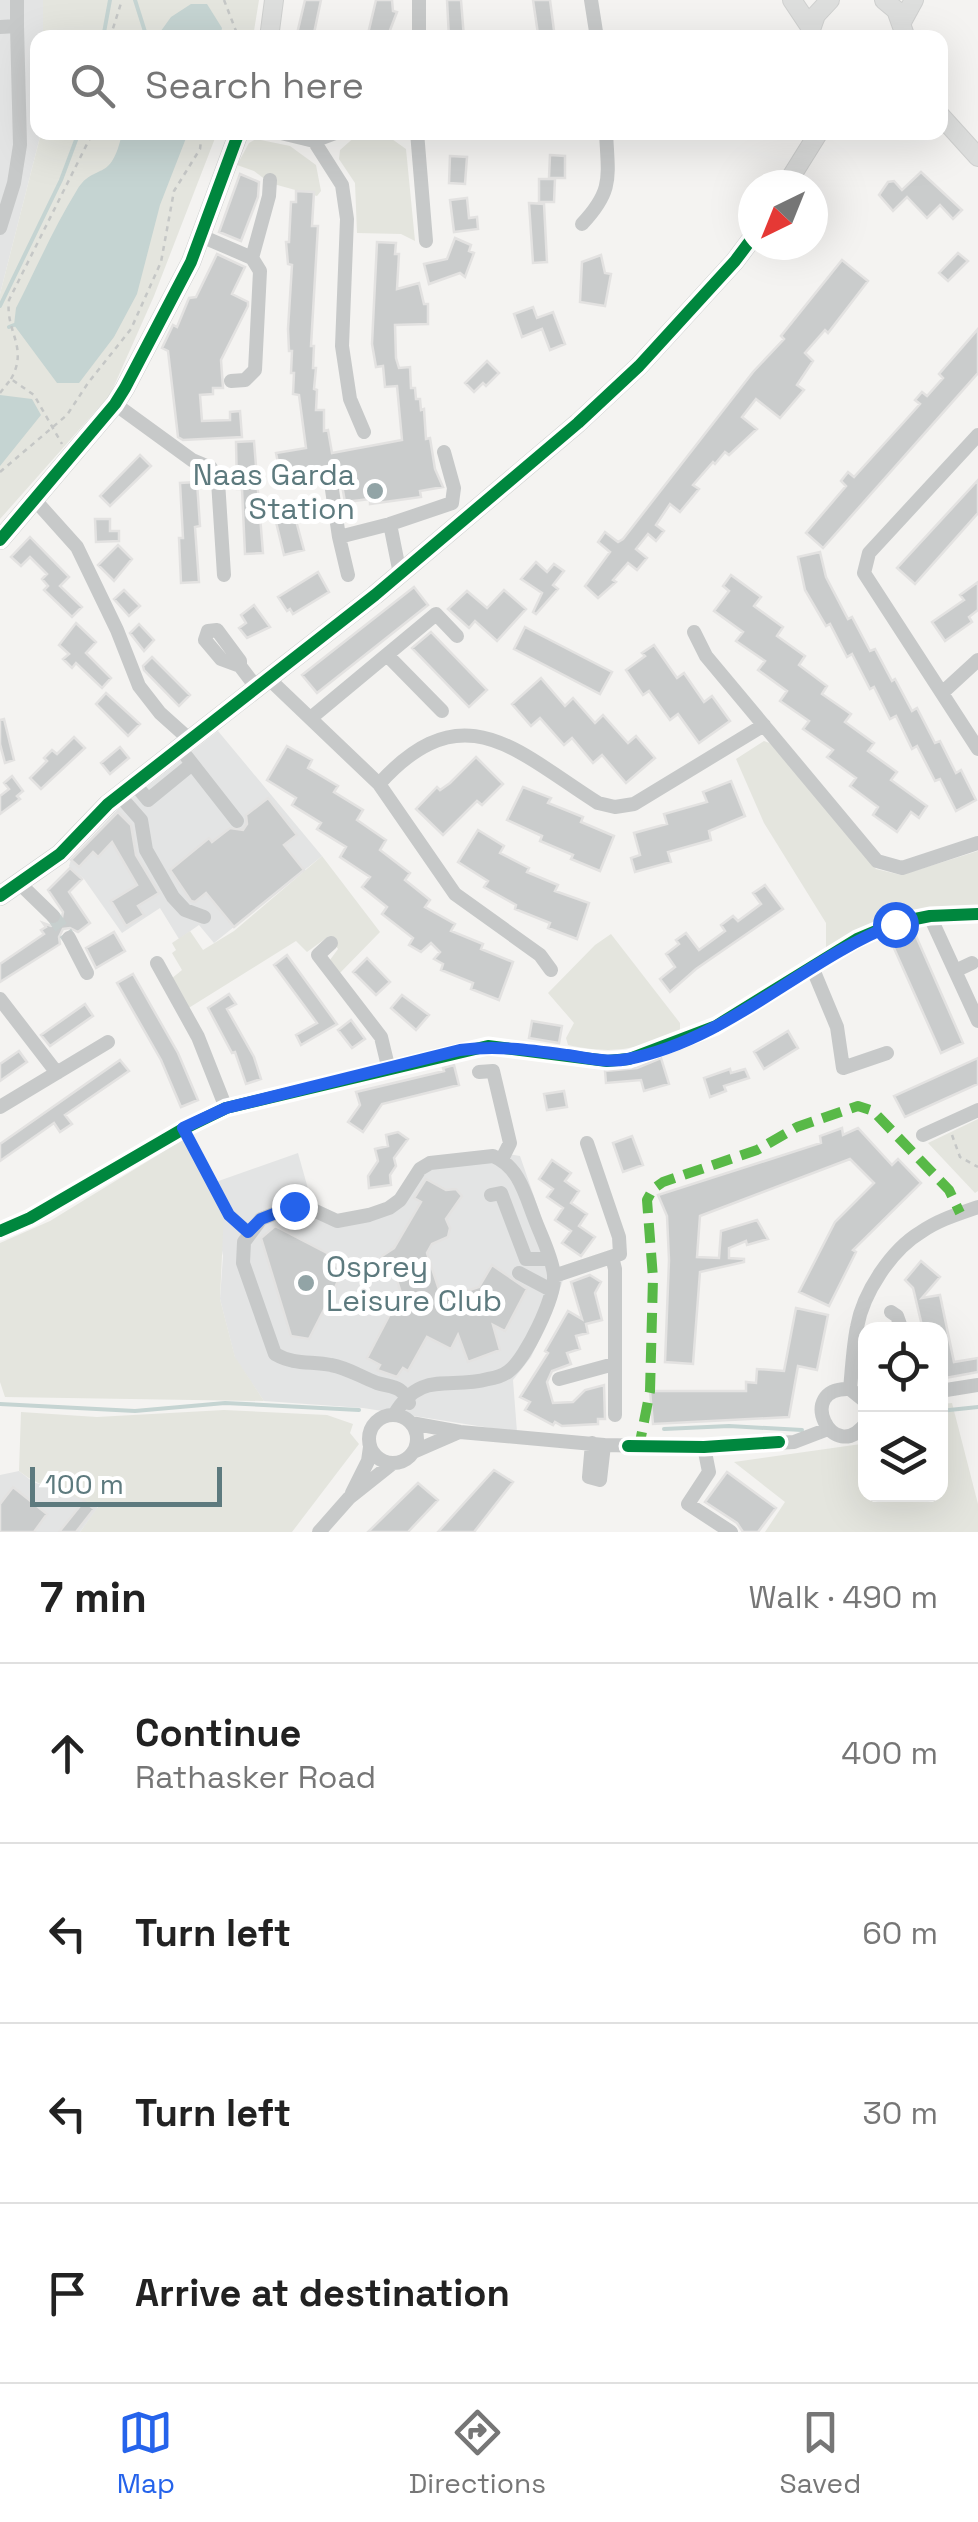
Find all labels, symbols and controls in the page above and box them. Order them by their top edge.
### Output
search box [30,30,948,140]
icon: search [65,58,120,113]
text: Search here [145,61,364,109]
north arrow [738,170,828,260]
place label: Naas Garda Station [193,455,355,528]
marker: Naas Garda Station [364,480,386,502]
route start [873,902,919,948]
route end [272,1184,318,1230]
place label: Osprey Leisure Club [326,1247,502,1320]
marker: Osprey Leisure Club [295,1272,317,1294]
map controls [858,1322,948,1502]
button: locate [858,1322,948,1412]
button: layers [858,1412,948,1502]
scale bar [30,1462,222,1506]
text: 100 m [45,1466,124,1502]
text: 7 min [40,1571,147,1624]
text: Walk · 490 m [749,1577,938,1617]
text: Continue [135,1709,301,1757]
icon: ahead [40,1726,95,1781]
text: 400 m [841,1733,938,1773]
text: Rathasker Road [135,1757,376,1797]
icon: left [40,1906,95,1961]
text: Turn left [135,1909,291,1957]
text: 60 m [862,1913,938,1953]
icon: left [40,2086,95,2141]
text: Turn left [135,2089,291,2137]
text: 30 m [862,2093,938,2133]
icon: arrive [40,2266,95,2321]
text: Arrive at destination [135,2269,510,2317]
tab: Map [117,2405,175,2501]
tab: Directions [409,2405,546,2501]
tab: Saved [780,2405,861,2501]

